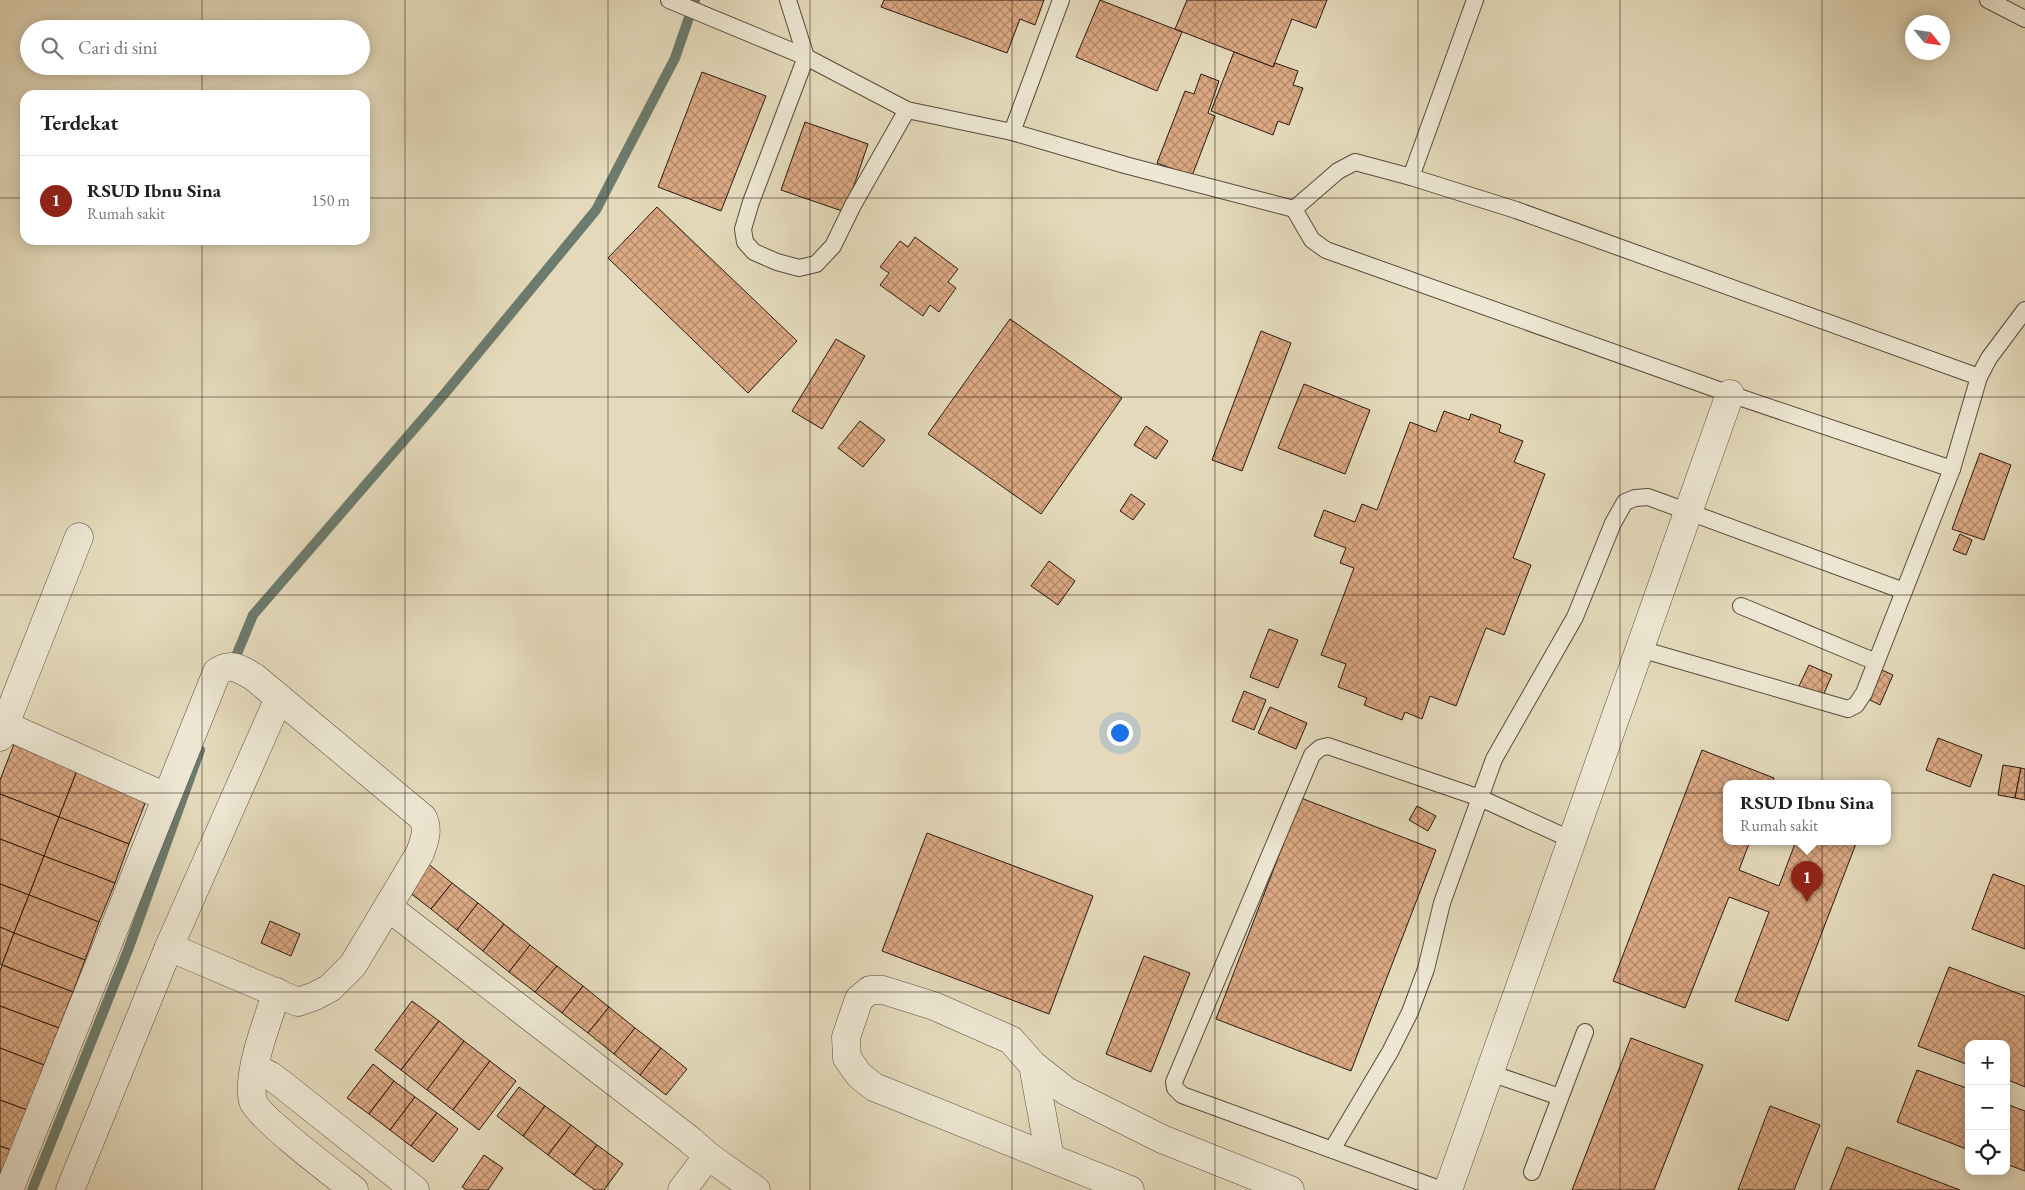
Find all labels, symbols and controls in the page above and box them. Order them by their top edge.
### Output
north arrow [1905,15,1950,60]
search box [20,20,370,75]
icon: search [38,34,66,62]
text: Cari di sini [78,35,157,60]
text: Terdekat [40,109,118,136]
text: RSUD Ibnu Sina [87,178,221,203]
text: 1 [52,190,60,211]
text: 150 m [311,190,350,211]
text: Rumah sakit [87,203,165,224]
your location [1107,720,1133,746]
popup [1723,780,1891,845]
text: RSUD Ibnu Sina [1740,790,1874,815]
text: Rumah sakit [1740,815,1818,836]
pin: 1 [1791,861,1823,902]
map controls [1965,1040,2010,1175]
button: + [1965,1040,2010,1085]
button: − [1965,1085,2010,1130]
button: locate [1965,1130,2010,1175]

